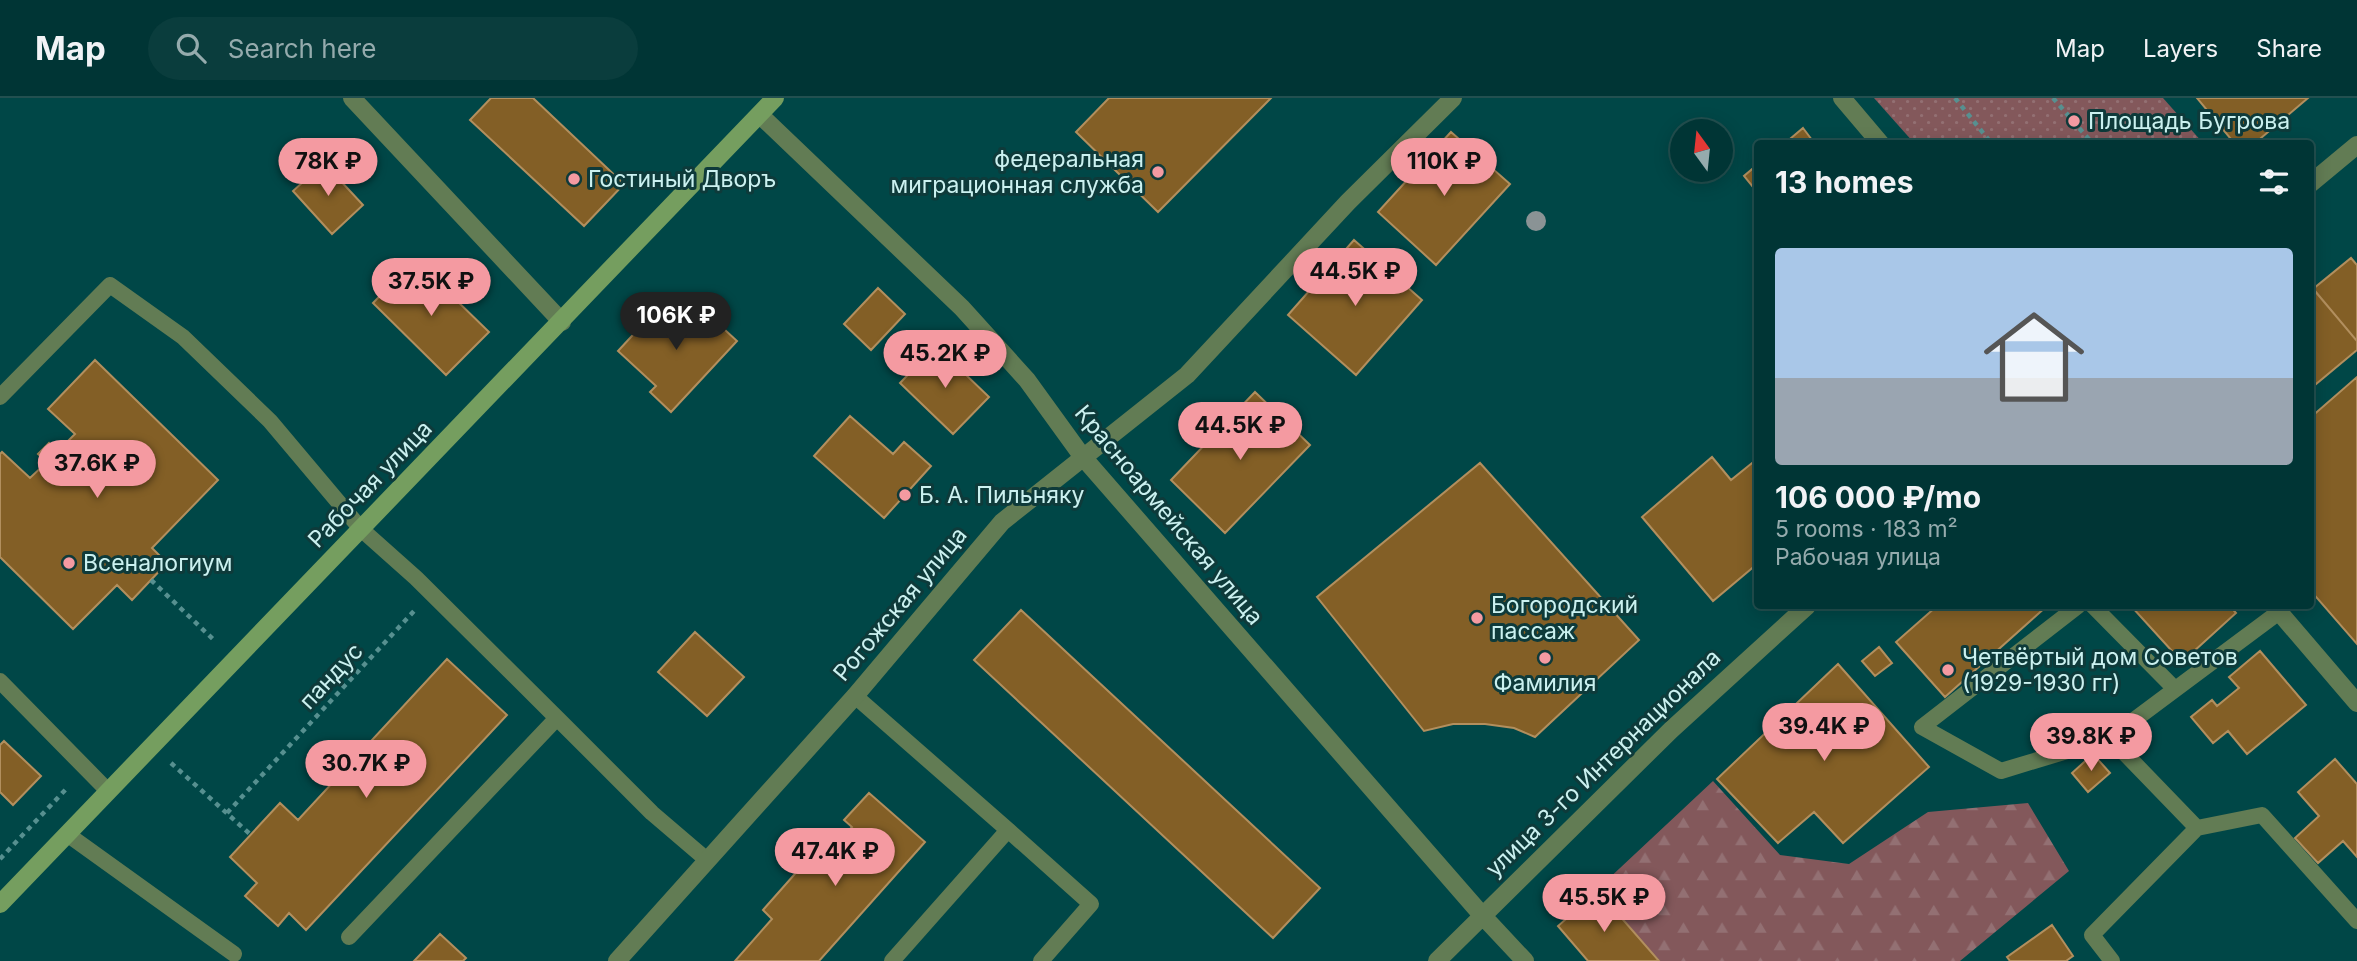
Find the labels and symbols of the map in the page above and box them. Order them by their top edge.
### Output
place label: Площадь Бугрова [2088,107,2290,135]
marker: Площадь Бугрова [2066,113,2082,129]
north arrow [1670,119,1732,182]
pin: 78K ₽ [279,139,377,198]
pin: 110K ₽ [1387,139,1501,198]
place label: федеральная миграционная служба [890,145,1144,199]
marker: федеральная миграционная служба [1150,164,1166,180]
place label: Гостиный Дворъ [588,165,776,193]
marker: Гостиный Дворъ [566,171,582,187]
pin: 44.5K ₽ [1290,248,1420,308]
pin: 37.5K ₽ [366,258,496,318]
pin: 106K ₽ [619,292,733,352]
pin: 45.2K ₽ [880,330,1010,390]
street label: Красноармейская улица [1069,399,1269,631]
pin: 44.5K ₽ [1175,402,1305,462]
street label: Рабочая улица [302,415,438,553]
pin: 37.6K ₽ [32,440,162,500]
place label: Б. А. Пильняку [919,481,1084,509]
marker: Б. А. Пильняку [897,487,913,503]
street label: Рогожская улица [827,521,973,687]
place label: Всеналогиум [83,549,232,577]
marker: Всеналогиум [61,555,77,571]
place label: Богородский пассаж [1491,591,1638,645]
marker: Богородский пассаж [1469,610,1485,626]
street label: пандус [293,637,369,715]
street label: улица 3-го Интернационала [1480,643,1726,883]
place label: Четвёртый дом Советов (1929-1930 гг) [1962,643,2238,697]
marker: Фамилия [1537,650,1553,666]
marker: Четвёртый дом Советов (1929-1930 гг) [1940,662,1956,678]
place label: Фамилия [1494,669,1596,697]
pin: 39.4K ₽ [1759,704,1889,763]
pin: 39.8K ₽ [2026,714,2156,773]
pin: 30.7K ₽ [301,740,431,800]
pin: 47.4K ₽ [770,828,900,888]
pin: 45.5K ₽ [1539,874,1669,934]

